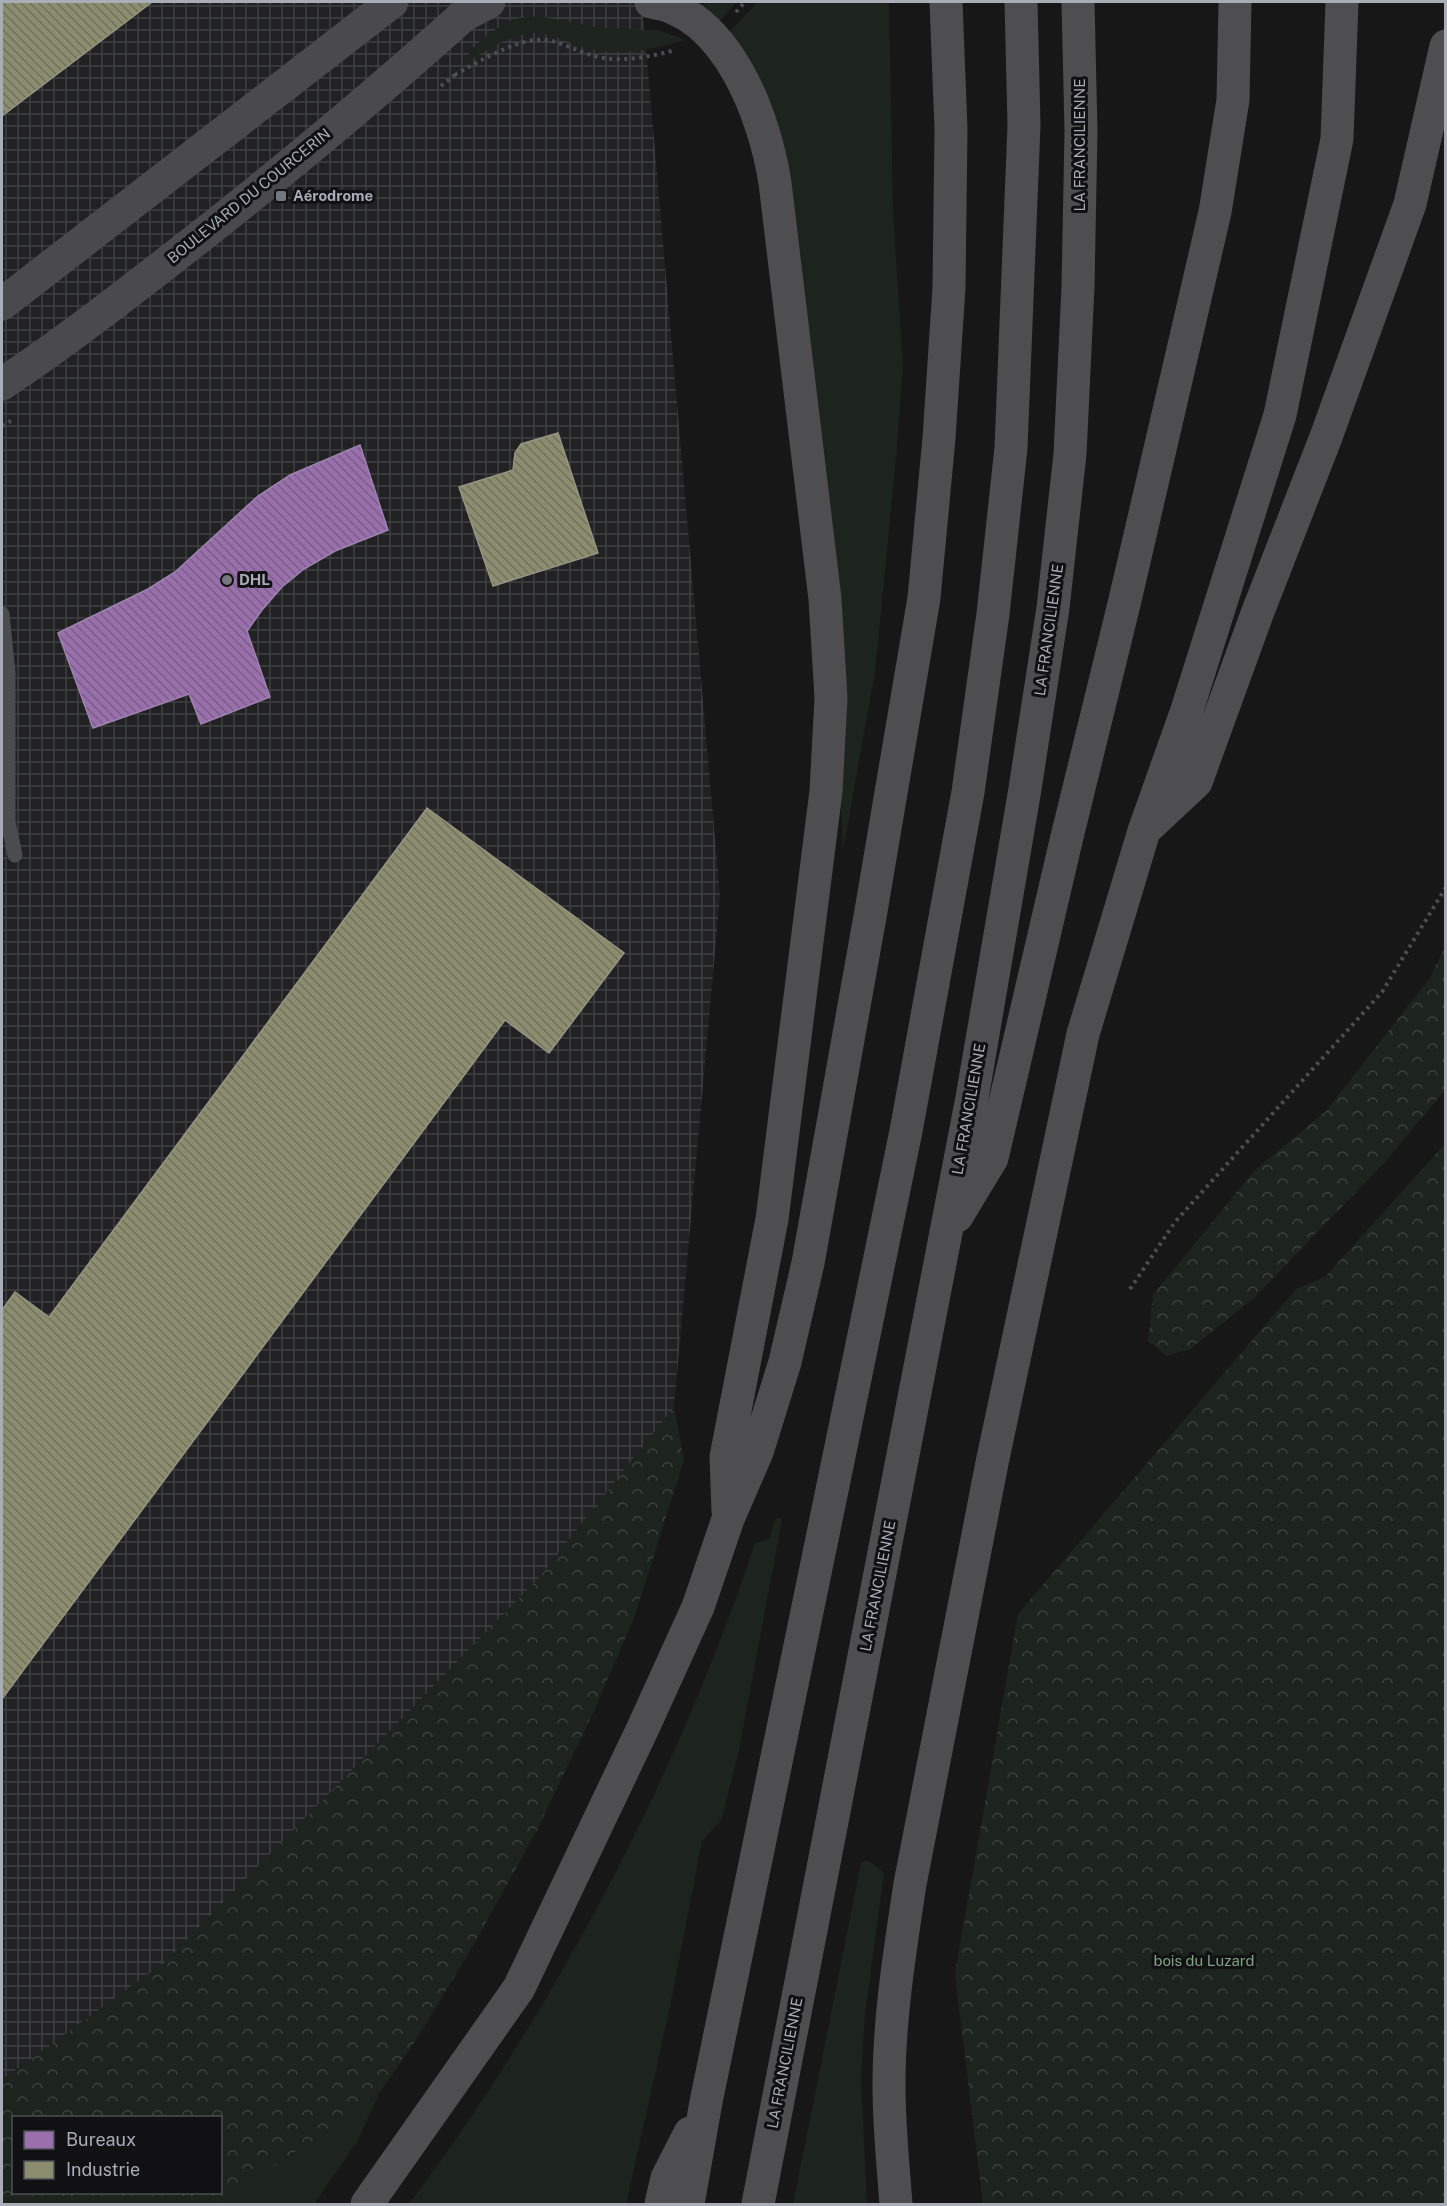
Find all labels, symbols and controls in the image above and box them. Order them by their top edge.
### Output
street label: LA FRANCILIENNE [1071,78,1088,212]
street label: BOULEVARD DU COURCERIN [164,125,333,266]
place label: Aérodrome [293,187,373,204]
marker: Aérodrome [274,189,288,203]
street label: LA FRANCILIENNE [1031,563,1066,697]
place label: DHL [239,571,270,588]
marker: DHL [220,573,234,587]
street label: LA FRANCILIENNE [949,1042,988,1176]
street label: LA FRANCILIENNE [856,1519,899,1653]
park label: bois du Luzard [1153,1952,1255,1969]
street label: LA FRANCILIENNE [763,1996,806,2130]
legend [12,2116,222,2194]
text: Bureaux [66,2129,136,2150]
text: Industrie [66,2159,140,2180]

